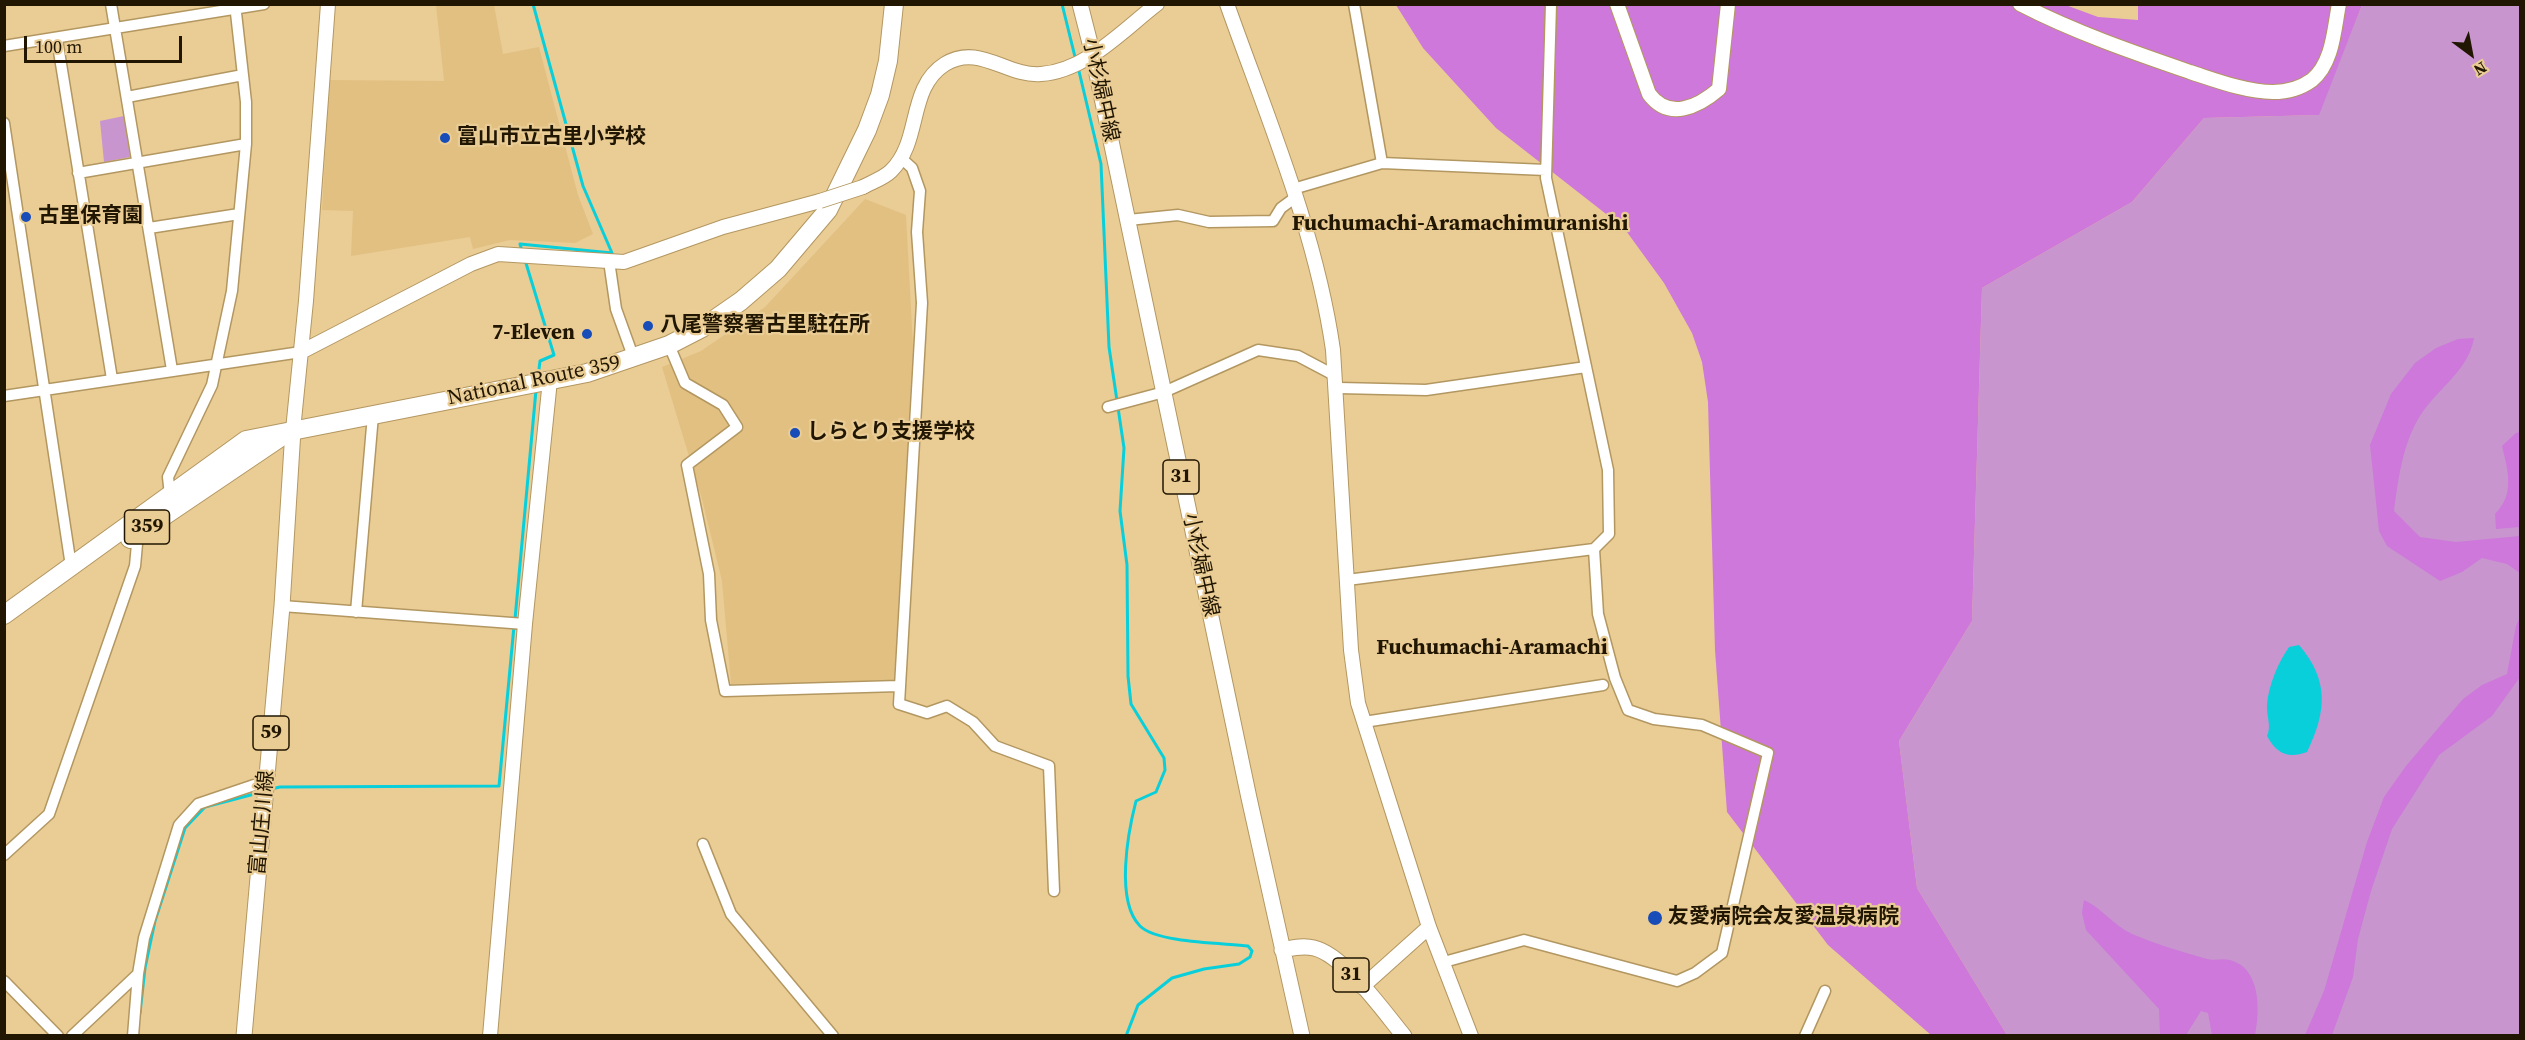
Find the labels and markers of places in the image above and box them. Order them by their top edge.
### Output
place label: 富山市立古里小学校 [457,125,646,151]
marker: 富山市立古里小学校 [438,131,452,145]
place label: 古里保育園 [38,204,143,230]
marker: 古里保育園 [19,210,33,224]
place label: 八尾警察署古里駐在所 [660,313,870,339]
marker: 八尾警察署古里駐在所 [641,319,655,333]
place label: 7-Eleven [492,321,575,347]
marker: 7-Eleven [580,327,594,341]
place label: しらとり支援学校 [807,420,975,446]
marker: しらとり支援学校 [788,426,802,440]
place label: 友愛病院会友愛温泉病院 [1668,905,1899,931]
marker: 友愛病院会友愛温泉病院 [1646,909,1664,927]

